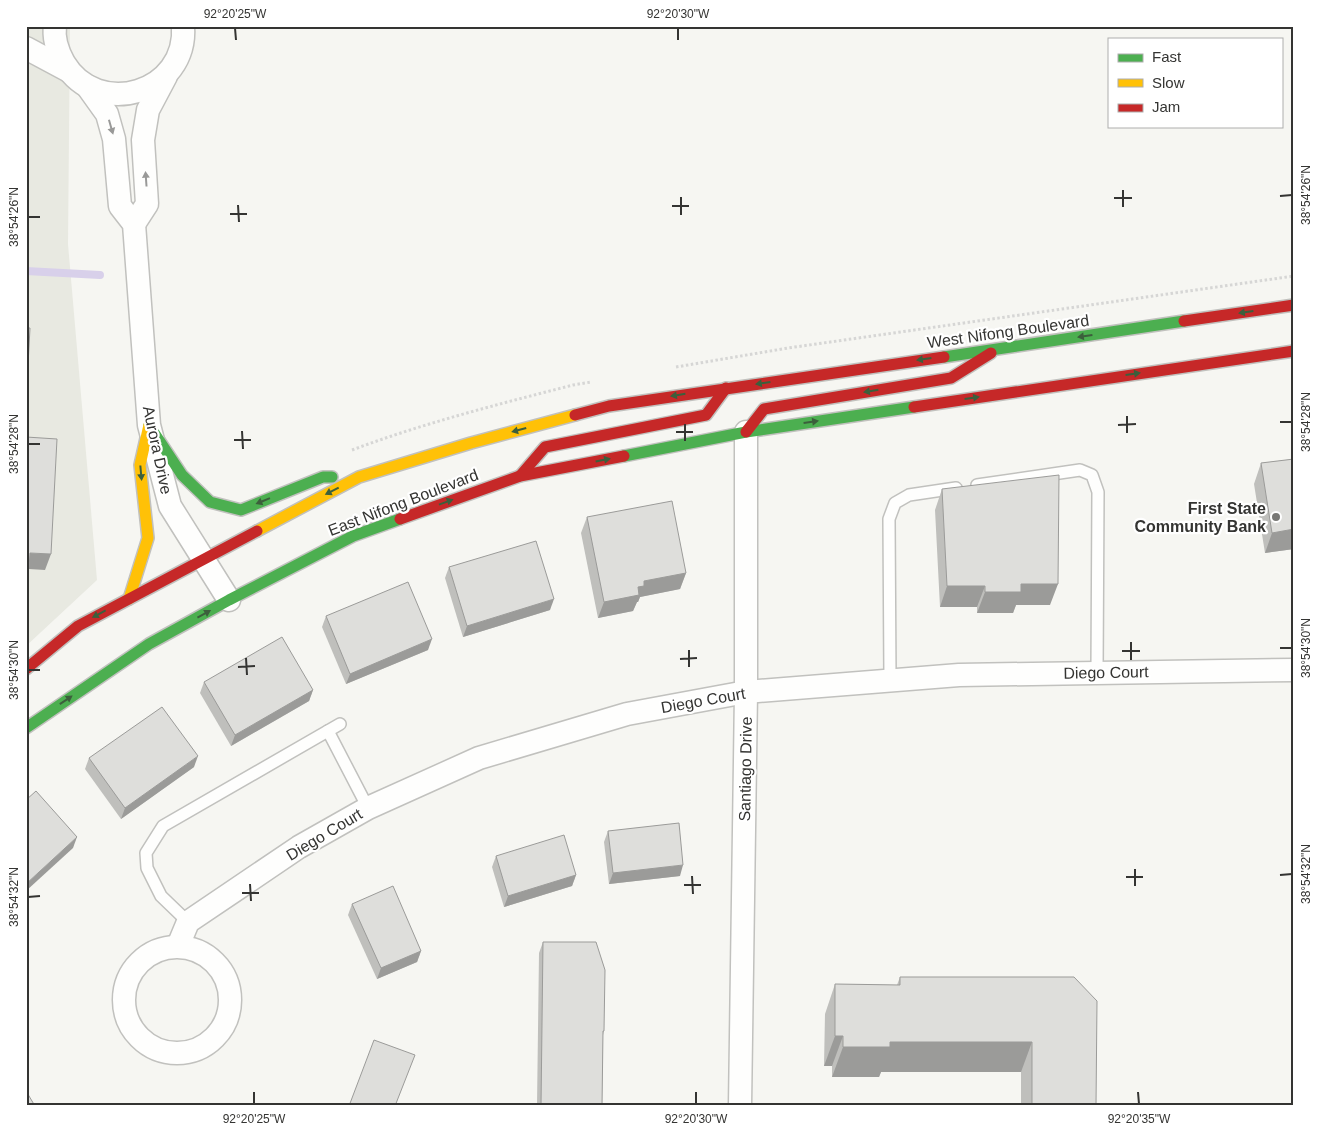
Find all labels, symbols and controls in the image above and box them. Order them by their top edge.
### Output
text: 92°20'25"W [204,7,267,21]
text: 92°20'30"W [647,7,710,21]
legend [1108,38,1282,128]
text: Fast [1152,48,1182,65]
text: Slow [1152,74,1185,91]
text: Jam [1152,98,1180,115]
one-way arrow [107,120,115,135]
text: 38°54'26"N [1299,165,1313,225]
one-way arrow [141,171,149,187]
text: 38°54'26"N [7,187,21,247]
one-way arrow [1237,309,1253,317]
street label: West Nifong Boulevard [926,312,1090,351]
one-way arrow [1076,332,1092,340]
one-way arrow [916,356,932,364]
one-way arrow [1125,370,1141,378]
one-way arrow [755,379,771,387]
one-way arrow [862,388,878,396]
one-way arrow [670,392,686,400]
text: 38°54'28"N [1299,392,1313,452]
one-way arrow [964,394,980,402]
street label: Aurora Drive [140,404,175,496]
text: 38°54'28"N [7,414,21,474]
one-way arrow [803,418,819,426]
one-way arrow [512,426,527,434]
one-way arrow [595,455,611,463]
one-way arrow [137,465,145,481]
street label: East Nifong Boulevard [326,466,481,539]
one-way arrow [325,487,339,495]
one-way arrow [255,498,270,506]
one-way arrow [439,498,454,506]
place label: First State Community Bank [1134,500,1266,535]
marker: First State Community Bank [1270,511,1282,523]
one-way arrow [92,610,106,618]
one-way arrow [197,610,211,618]
text: 38°54'30"N [1299,618,1313,678]
text: 38°54'30"N [7,640,21,700]
street label: Diego Court [1063,663,1149,682]
street label: Diego Court [660,685,747,716]
one-way arrow [60,695,73,705]
street label: Santiago Drive [736,716,755,822]
street label: Diego Court [283,805,366,864]
text: 38°54'32"N [1299,844,1313,904]
text: 38°54'32"N [7,867,21,927]
text: 92°20'25"W [223,1112,286,1126]
text: 92°20'30"W [665,1112,728,1126]
text: 92°20'35"W [1108,1112,1171,1126]

